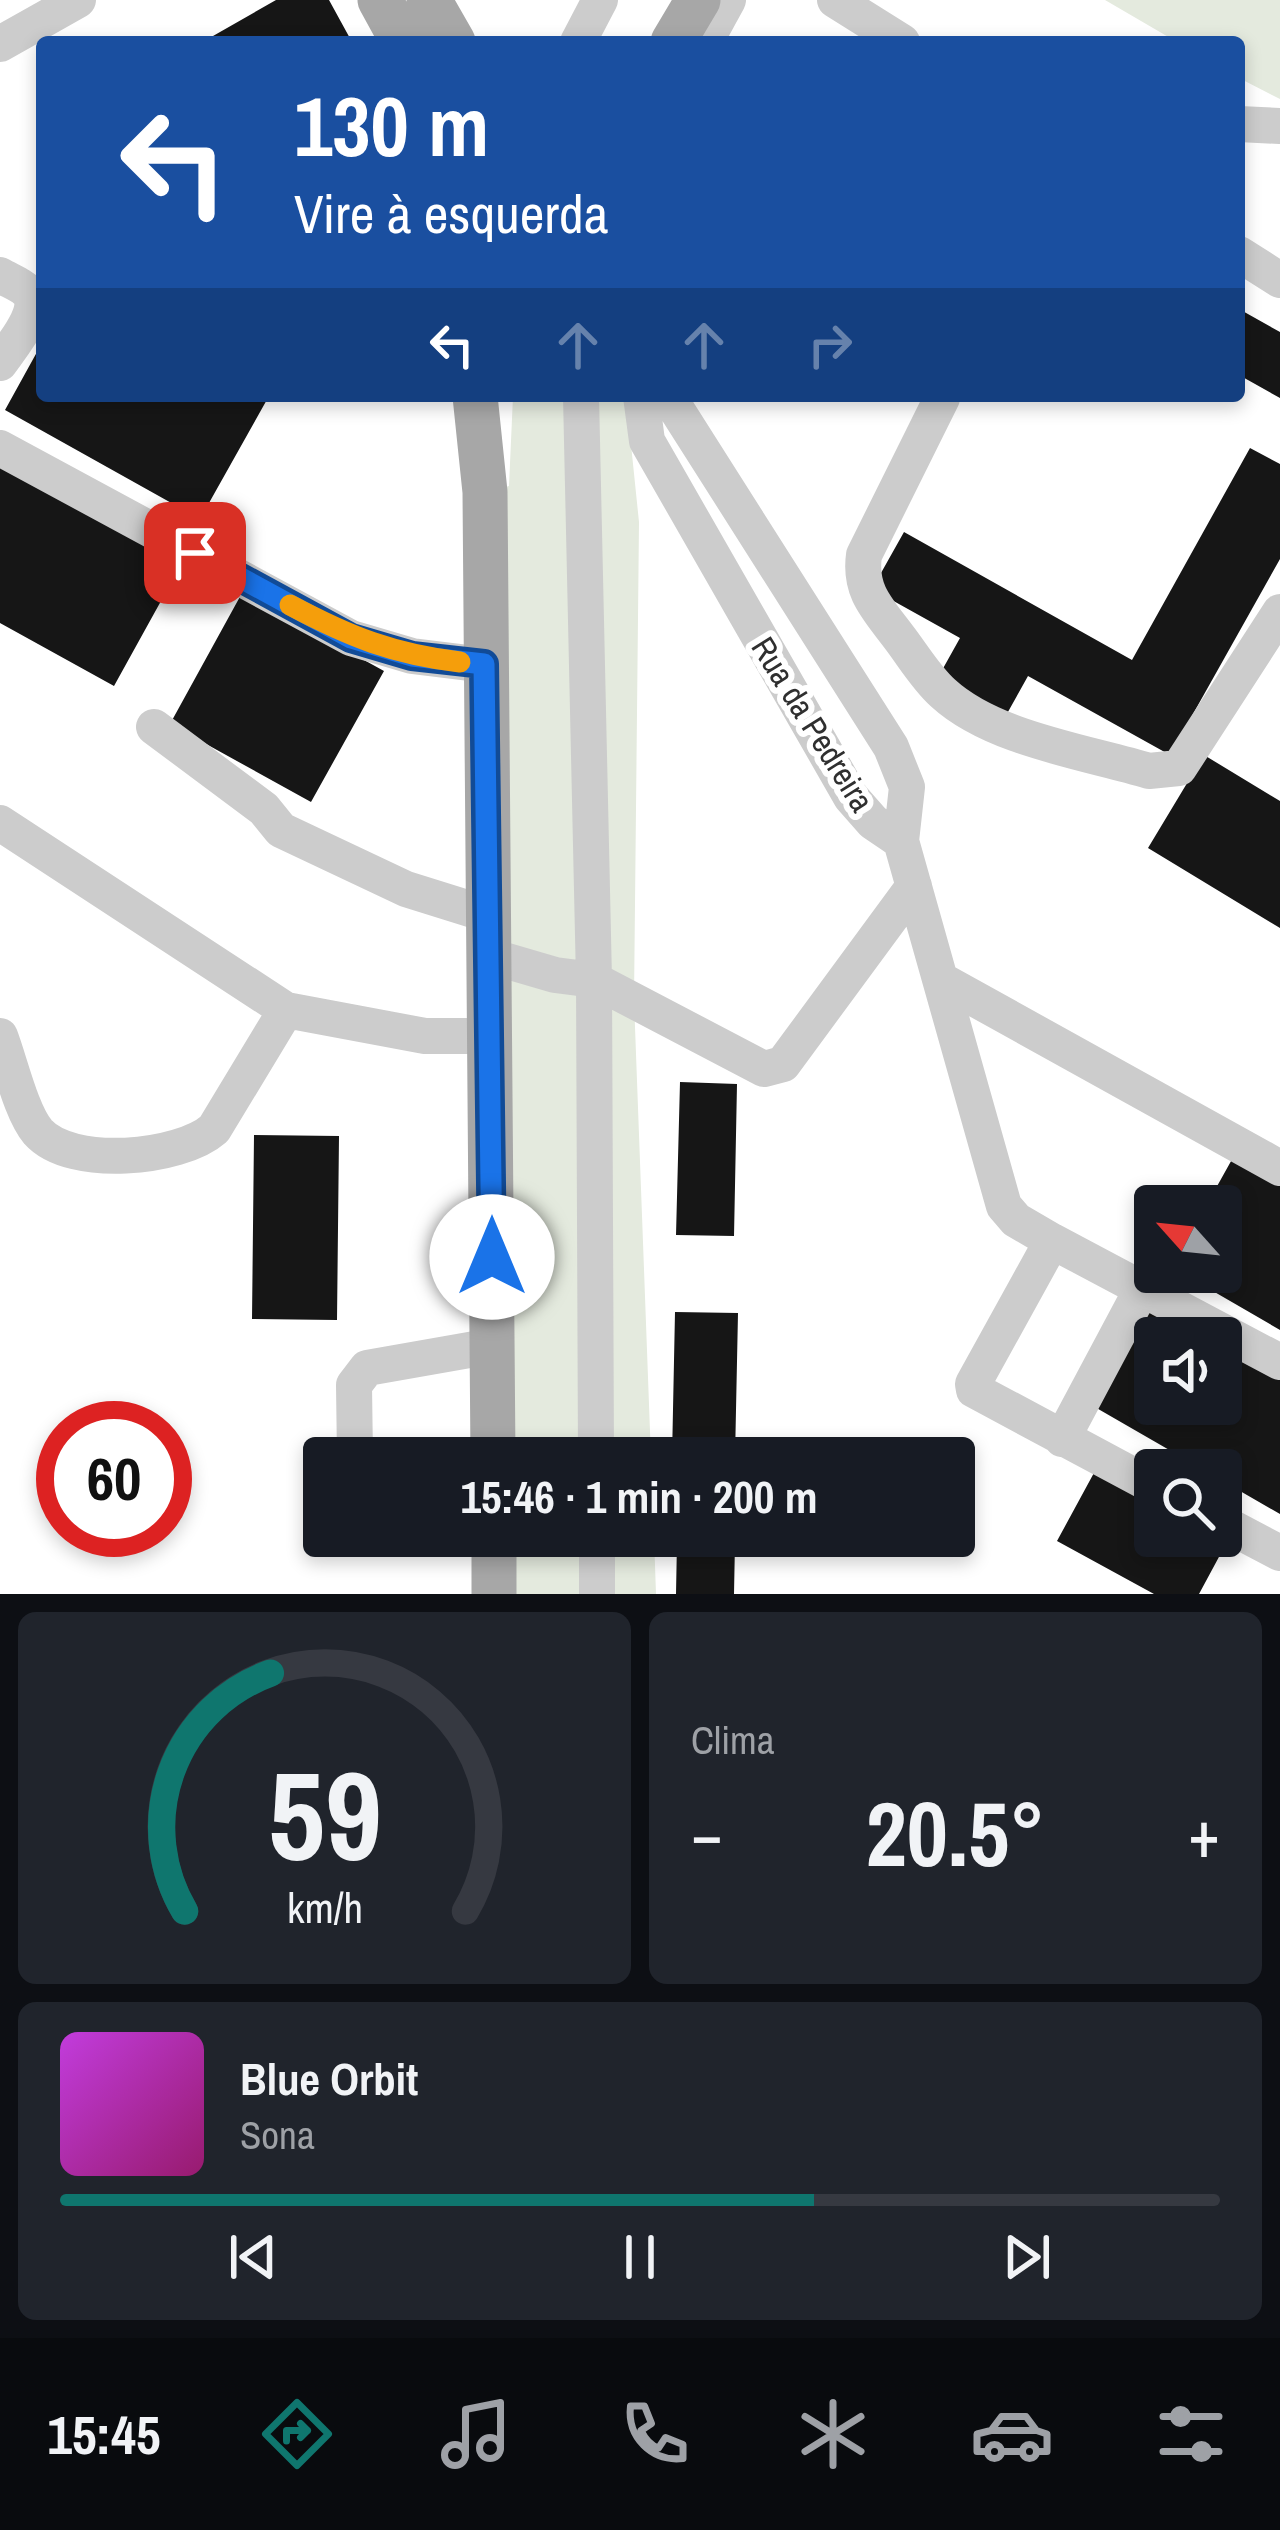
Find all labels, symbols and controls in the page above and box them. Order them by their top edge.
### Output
text: 130 m [294,69,489,182]
icon: left [96,84,252,240]
text: Vire à esquerda [294,177,608,250]
icon: left [419,312,485,378]
icon: ahead [545,312,611,378]
icon: ahead [671,312,737,378]
icon: right [797,312,863,378]
pin [144,502,246,604]
icon: arrive [162,520,228,586]
street label: Rua da Pedreira [742,628,884,820]
north arrow [1134,1185,1242,1293]
map controls [1134,1185,1242,1557]
position arrow [429,1194,555,1320]
button: sound [1134,1317,1242,1425]
speed limit sign: 60 [36,1401,192,1557]
button: search [1134,1449,1242,1557]
text: 15:46 · 1 min · 200 m [461,1466,817,1527]
text: Clima [691,1714,775,1766]
text: 59 [268,1731,381,1899]
text: 20.5° [866,1773,1045,1894]
text: − [691,1789,723,1878]
text: + [1188,1789,1220,1878]
text: km/h [286,1879,363,1936]
text: Blue Orbit [240,2048,418,2109]
text: Sona [240,2109,315,2161]
icon: previous [220,2224,286,2290]
icon: pause [607,2224,673,2290]
icon: next [994,2224,1060,2290]
icon: directions [255,2392,339,2476]
icon: music [434,2392,518,2476]
icon: phone [613,2392,697,2476]
icon: climate [791,2392,875,2476]
icon: car [970,2392,1054,2476]
icon: filters [1149,2392,1233,2476]
text: 15:45 [47,2398,161,2471]

